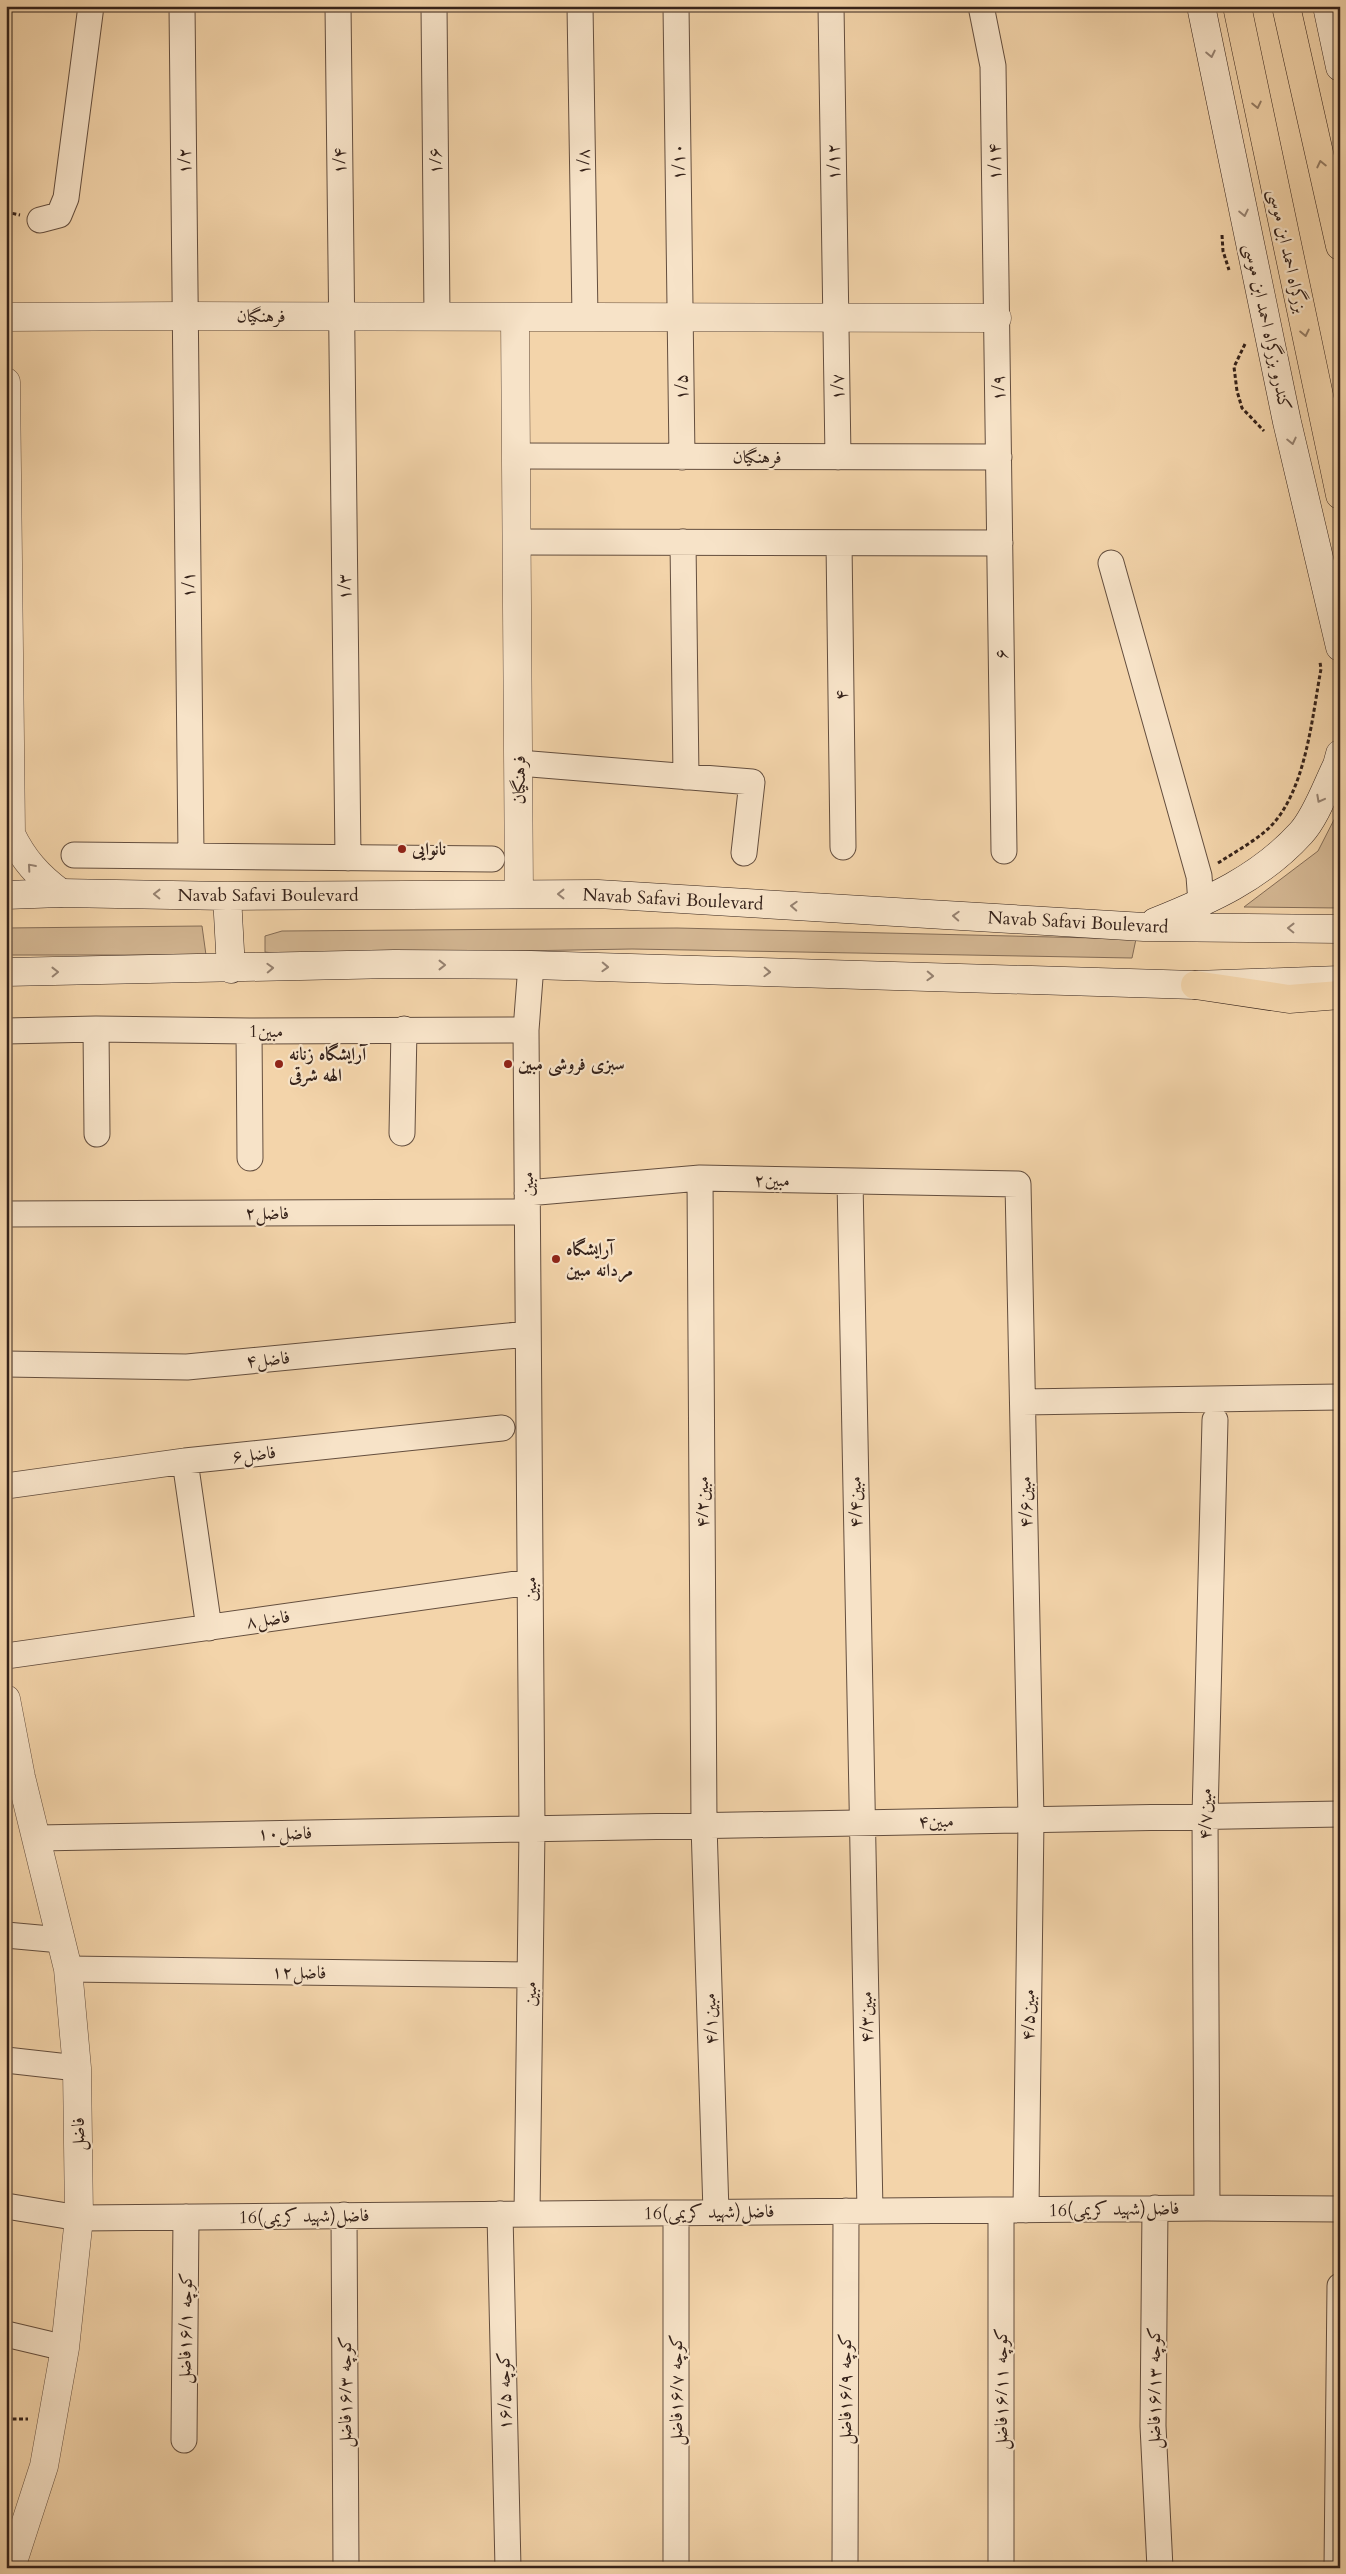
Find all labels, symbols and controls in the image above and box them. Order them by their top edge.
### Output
one-way arrow [1205,50,1215,58]
one-way arrow [1252,101,1262,110]
street label: ۱/۱۰ [666,143,691,181]
street label: ۱/۱۲ [821,143,846,181]
street label: ۱/۱۴ [982,143,1007,181]
street label: ۱/۲ [172,147,197,175]
street label: ۱/۴ [327,147,352,175]
street label: ۱/۶ [423,148,448,174]
street label: ۱/۸ [571,148,596,176]
one-way arrow [1317,160,1327,169]
street label: بزرگراه احمد ابن موسی [1262,187,1313,315]
one-way arrow [1238,209,1249,217]
street label: کندرو بزرگراه احمد ابن موسی [1238,241,1297,413]
street label: فرهنگیان [236,304,286,329]
one-way arrow [1299,328,1310,337]
street label: ۱/۵ [669,373,694,401]
street label: ۱/۷ [825,373,850,401]
street label: ۱/۹ [986,374,1011,402]
one-way arrow [1286,436,1297,445]
street label: فرهنگیان [732,445,782,470]
street label: ۱/۱ [176,571,201,599]
street label: ۱/۳ [332,573,357,601]
street label: ۶ [989,649,1014,659]
street label: ۴ [829,690,854,700]
street label: فرهنگیان [507,755,532,805]
one-way arrow [1316,794,1326,803]
place label: نانوایی [411,837,446,862]
marker: نانوایی [396,843,408,855]
one-way arrow [28,863,37,872]
street label: Navab Safavi Boulevard [582,882,765,917]
street label: Navab Safavi Boulevard [177,883,359,908]
one-way arrow [153,889,161,900]
one-way arrow [557,889,565,899]
one-way arrow [789,900,797,911]
street label: Navab Safavi Boulevard [987,905,1170,940]
one-way arrow [952,910,960,921]
one-way arrow [1287,923,1294,933]
one-way arrow [439,959,447,970]
one-way arrow [602,962,609,972]
one-way arrow [266,963,274,973]
one-way arrow [763,966,771,977]
one-way arrow [52,967,59,977]
one-way arrow [926,971,934,982]
street label: 1مبین [249,1019,283,1044]
place label: آرایشگاه زنانه الهه شرقی [288,1042,368,1088]
place label: سبزی فروشی مبین [518,1052,625,1077]
marker: آرایشگاه زنانه الهه شرقی [273,1058,285,1070]
marker: سبزی فروشی مبین [502,1058,514,1070]
street label: ۲مبین [754,1168,790,1193]
street label: مبین [515,1171,540,1197]
street label: ۲فاضل [245,1201,289,1226]
place label: آرایشگاه مردانه مبین [566,1237,633,1283]
marker: آرایشگاه مردانه مبین [550,1253,562,1265]
street label: ۴فاضل [245,1345,291,1374]
street label: ۶فاضل [231,1440,277,1469]
street label: ۴/۲مبین [690,1476,715,1528]
street label: ۴/۴مبین [843,1476,868,1528]
street label: ۴/۶مبین [1013,1476,1038,1528]
street label: مبین [518,1576,543,1602]
street label: ۸فاضل [244,1604,292,1635]
street label: ۴/۷مبین [1193,1788,1218,1840]
street label: ۴مبین [918,1809,954,1834]
street label: ۱۰فاضل [257,1821,313,1846]
street label: ۱۲فاضل [271,1960,327,1985]
street label: مبین [518,1981,543,2007]
street label: ۴/۵مبین [1016,1989,1041,2041]
street label: ۴/۳مبین [854,1991,879,2043]
street label: ۴/۱مبین [697,1993,724,2045]
street label: فاضل [66,2117,91,2151]
street label: 16فاضل(شهید کریمی) [1048,2196,1180,2223]
street label: 16فاضل(شهید کریمی) [643,2199,775,2226]
street label: 16فاضل(شهید کریمی) [238,2203,370,2230]
street label: کوچه ۱۶/۱فاضل [172,2272,199,2384]
street label: کوچه ۱۶/۱۳فاضل [1142,2327,1167,2449]
street label: کوچه ۱۶/۱۱فاضل [989,2328,1014,2450]
street label: کوچه ۱۶/۹فاضل [833,2333,858,2445]
street label: کوچه ۱۶/۷فاضل [664,2334,689,2446]
street label: کوچه ۱۶/۳فاضل [333,2336,358,2448]
street label: کوچه ۱۶/۵ [491,2352,518,2430]

